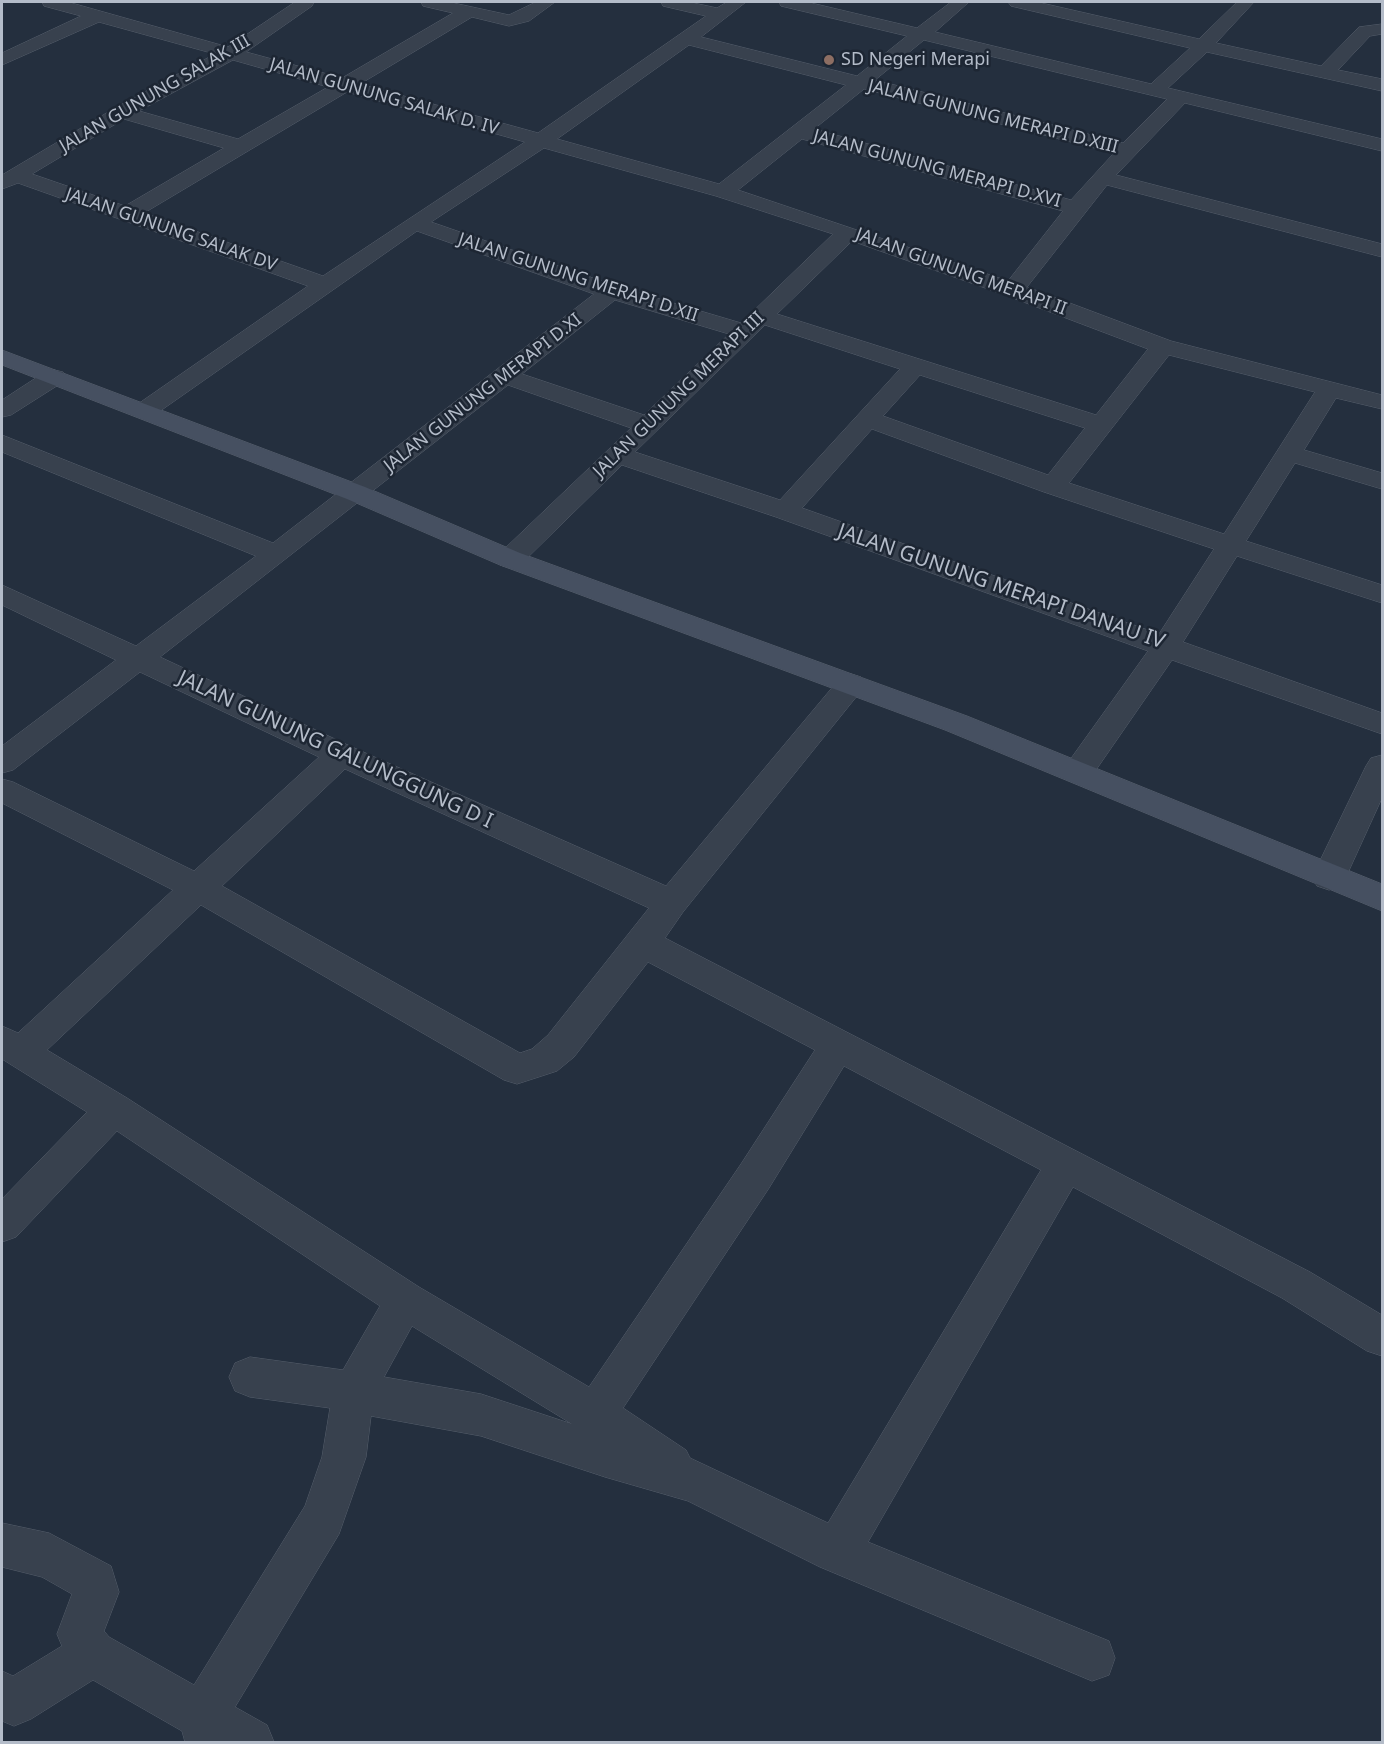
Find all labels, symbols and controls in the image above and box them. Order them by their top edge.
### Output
street label: JALAN GUNUNG SALAK III [56,30,254,158]
place label: SD Negeri Merapi [841,49,990,71]
marker: SD Negeri Merapi [822,53,836,67]
street label: JALAN GUNUNG SALAK D. IV [267,54,501,140]
street label: JALAN GUNUNG MERAPI D.XIII [866,75,1120,159]
street label: JALAN GUNUNG MERAPI D.XVI [811,125,1063,213]
street label: JALAN GUNUNG SALAK DV [62,184,280,276]
street label: JALAN GUNUNG MERAPI II [852,224,1070,320]
street label: JALAN GUNUNG MERAPI D.XII [455,229,701,327]
street label: JALAN GUNUNG MERAPI III [589,308,769,482]
street label: JALAN GUNUNG MERAPI D.XI [380,309,586,477]
street label: JALAN GUNUNG MERAPI DANAU IV [834,519,1168,655]
street label: JALAN GUNUNG GALUNGGUNG D I [173,666,497,834]

